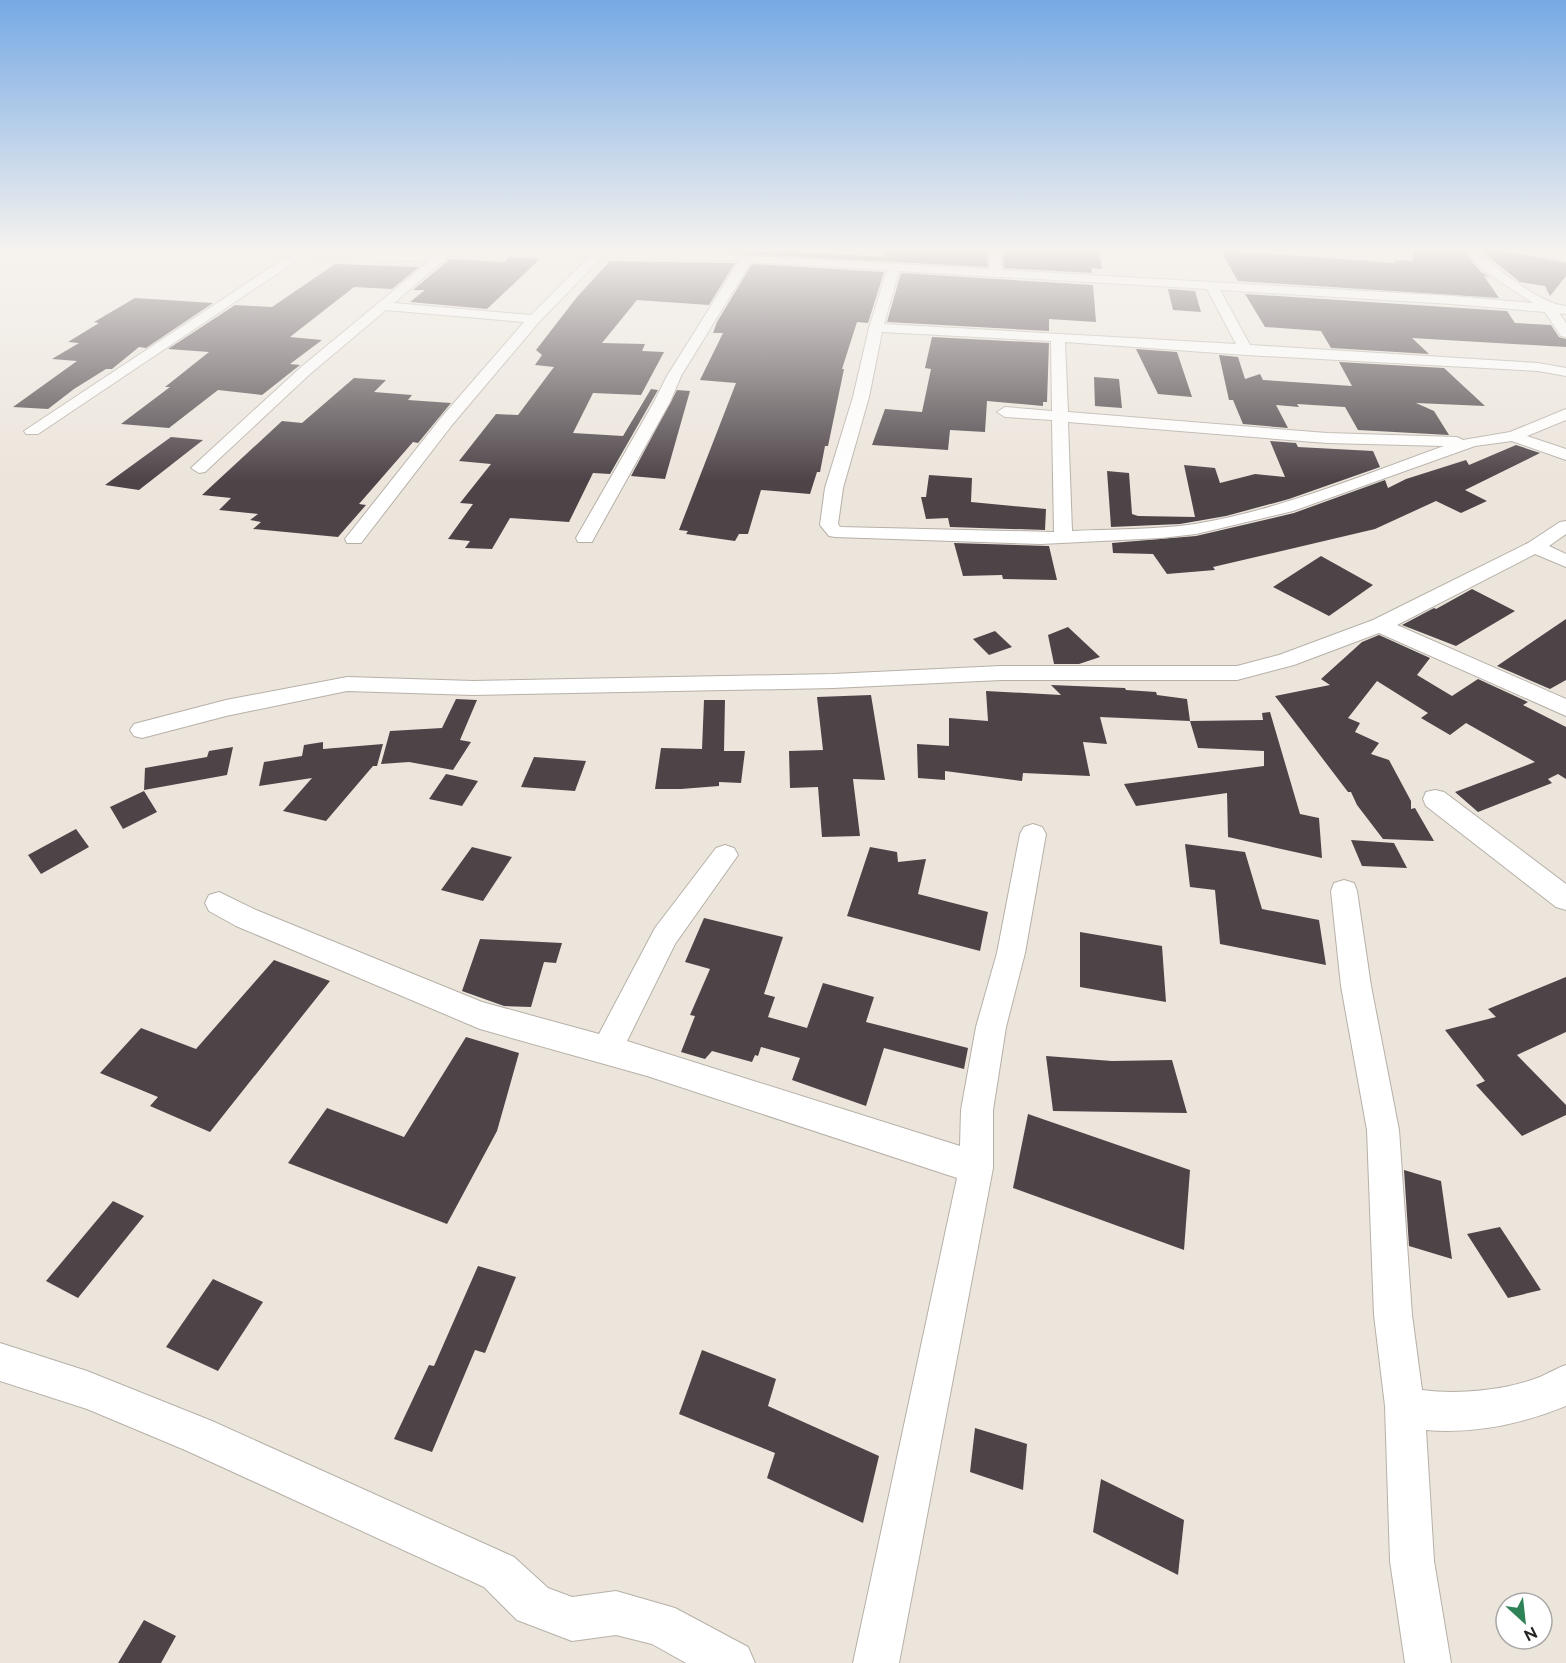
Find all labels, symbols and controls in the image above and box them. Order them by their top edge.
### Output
north arrow [1494,1591,1554,1651]
text: N [1521,1623,1540,1645]

